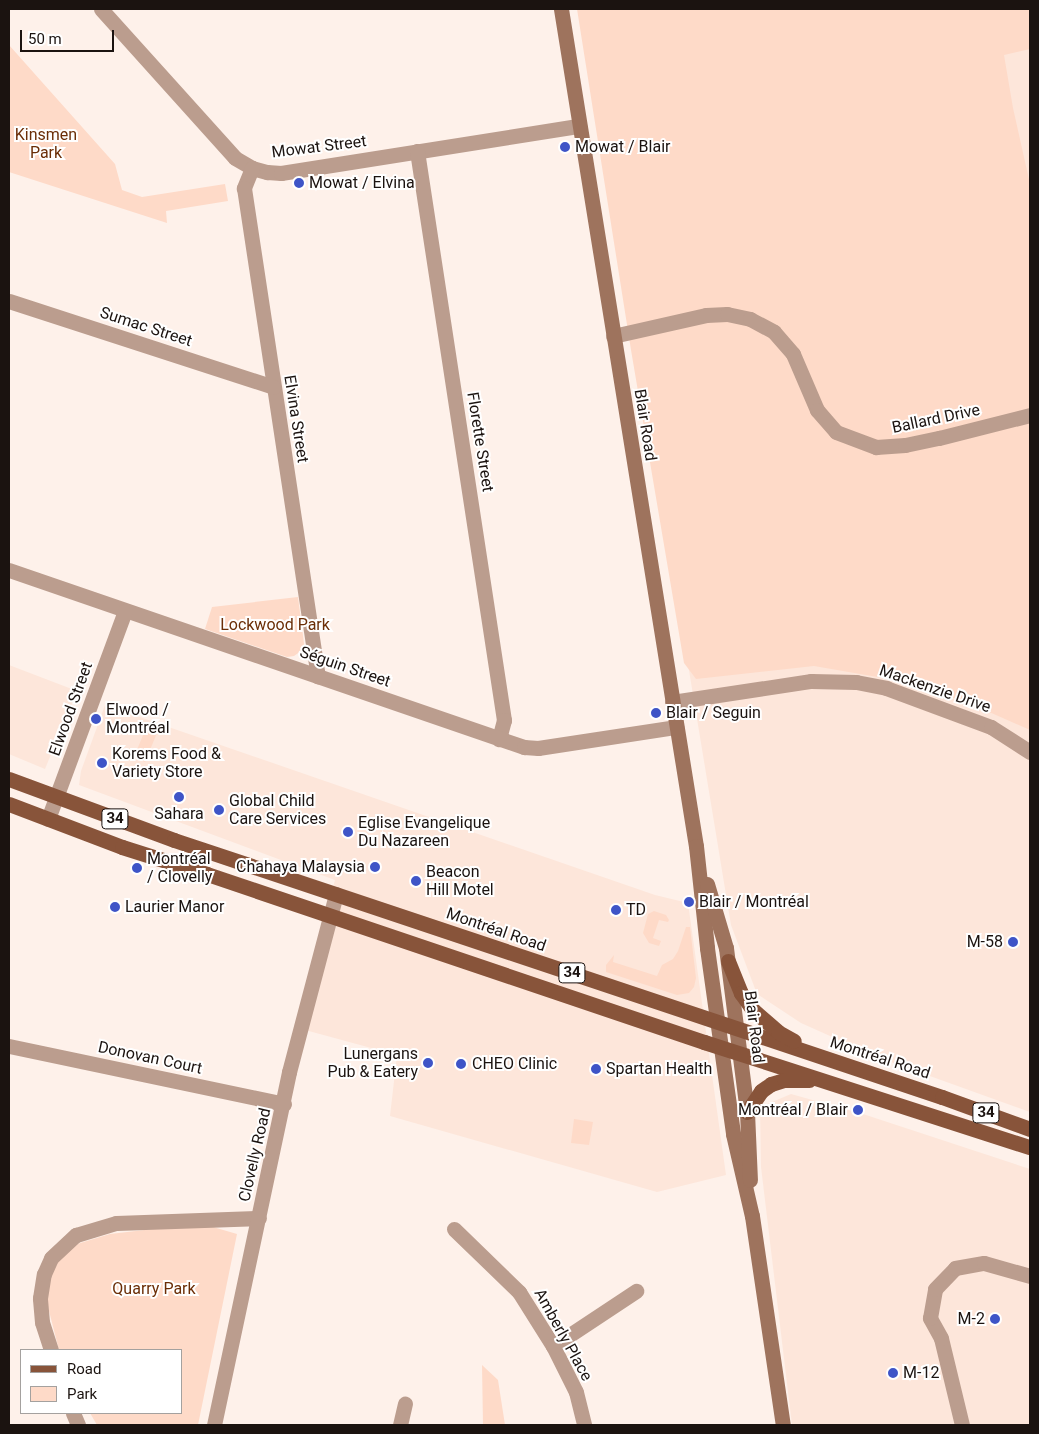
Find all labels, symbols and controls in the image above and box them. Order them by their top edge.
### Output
scale bar [22,20,116,52]
text: 50 m [28,30,62,48]
park label: Kinsmen Park [15,125,77,163]
street label: Mowat Street [271,132,367,162]
place label: Mowat / Blair [575,137,670,157]
marker: Mowat / Blair [559,141,571,153]
place label: Mowat / Elvina [309,173,415,193]
marker: Mowat / Elvina [293,177,305,189]
street label: Sumac Street [98,303,194,351]
street label: Elvina Street [280,374,312,464]
street label: Blair Road [630,388,660,462]
street label: Florette Street [463,391,497,493]
street label: Ballard Drive [890,400,982,438]
park label: Lockwood Park [220,615,330,635]
street label: Séguin Street [297,643,393,691]
street label: Elwood Street [45,659,97,759]
street label: Mackenzie Drive [877,661,993,717]
place label: Elwood / Montréal [106,700,170,738]
place label: Blair / Seguin [666,703,761,723]
marker: Blair / Seguin [650,707,662,719]
marker: Elwood / Montréal [90,713,102,725]
place label: Korems Food & Variety Store [112,744,221,782]
marker: Korems Food & Variety Store [96,757,108,769]
marker: Sahara [173,791,185,803]
place label: Global Child Care Services [229,791,326,829]
place label: Sahara [154,804,204,824]
marker: Global Child Care Services [213,804,225,816]
road number: 34 [101,806,129,832]
place label: Eglise Evangelique Du Nazareen [358,813,490,851]
marker: Eglise Evangelique Du Nazareen [342,826,354,838]
place label: Montréal / Clovelly [147,849,212,887]
place label: Chahaya Malaysia [236,857,365,877]
marker: Chahaya Malaysia [369,861,381,873]
marker: Montréal / Clovelly [131,862,143,874]
place label: Beacon Hill Motel [426,862,494,900]
marker: Beacon Hill Motel [410,875,422,887]
place label: Blair / Montréal [699,892,809,912]
marker: Blair / Montréal [683,896,695,908]
place label: Laurier Manor [125,897,224,917]
place label: TD [626,900,646,920]
marker: Laurier Manor [109,901,121,913]
street label: Montréal Road [444,904,548,956]
marker: TD [610,904,622,916]
place label: M-58 [967,932,1003,952]
marker: M-58 [1007,936,1019,948]
road number: 34 [558,960,586,986]
street label: Blair Road [740,990,768,1064]
street label: Montréal Road [827,1033,933,1083]
street label: Donovan Court [96,1038,204,1078]
place label: Lunergans Pub & Eatery [328,1044,418,1082]
place label: CHEO Clinic [472,1054,557,1074]
marker: Lunergans Pub & Eatery [422,1057,434,1069]
marker: CHEO Clinic [454,1057,468,1071]
place label: Spartan Health [606,1059,712,1079]
marker: Spartan Health [590,1063,602,1075]
place label: Montréal / Blair [738,1100,848,1120]
road number: 34 [972,1100,1000,1126]
marker: Montréal / Blair [852,1104,864,1116]
street label: Clovelly Road [235,1106,275,1204]
park label: Quarry Park [112,1279,196,1299]
street label: Amberly Place [530,1286,596,1384]
place label: M-2 [958,1309,985,1329]
marker: M-2 [989,1313,1001,1325]
legend [20,1349,182,1414]
text: Road [67,1360,101,1378]
place label: M-12 [903,1363,939,1383]
marker: M-12 [887,1367,899,1379]
text: Park [67,1385,97,1403]

